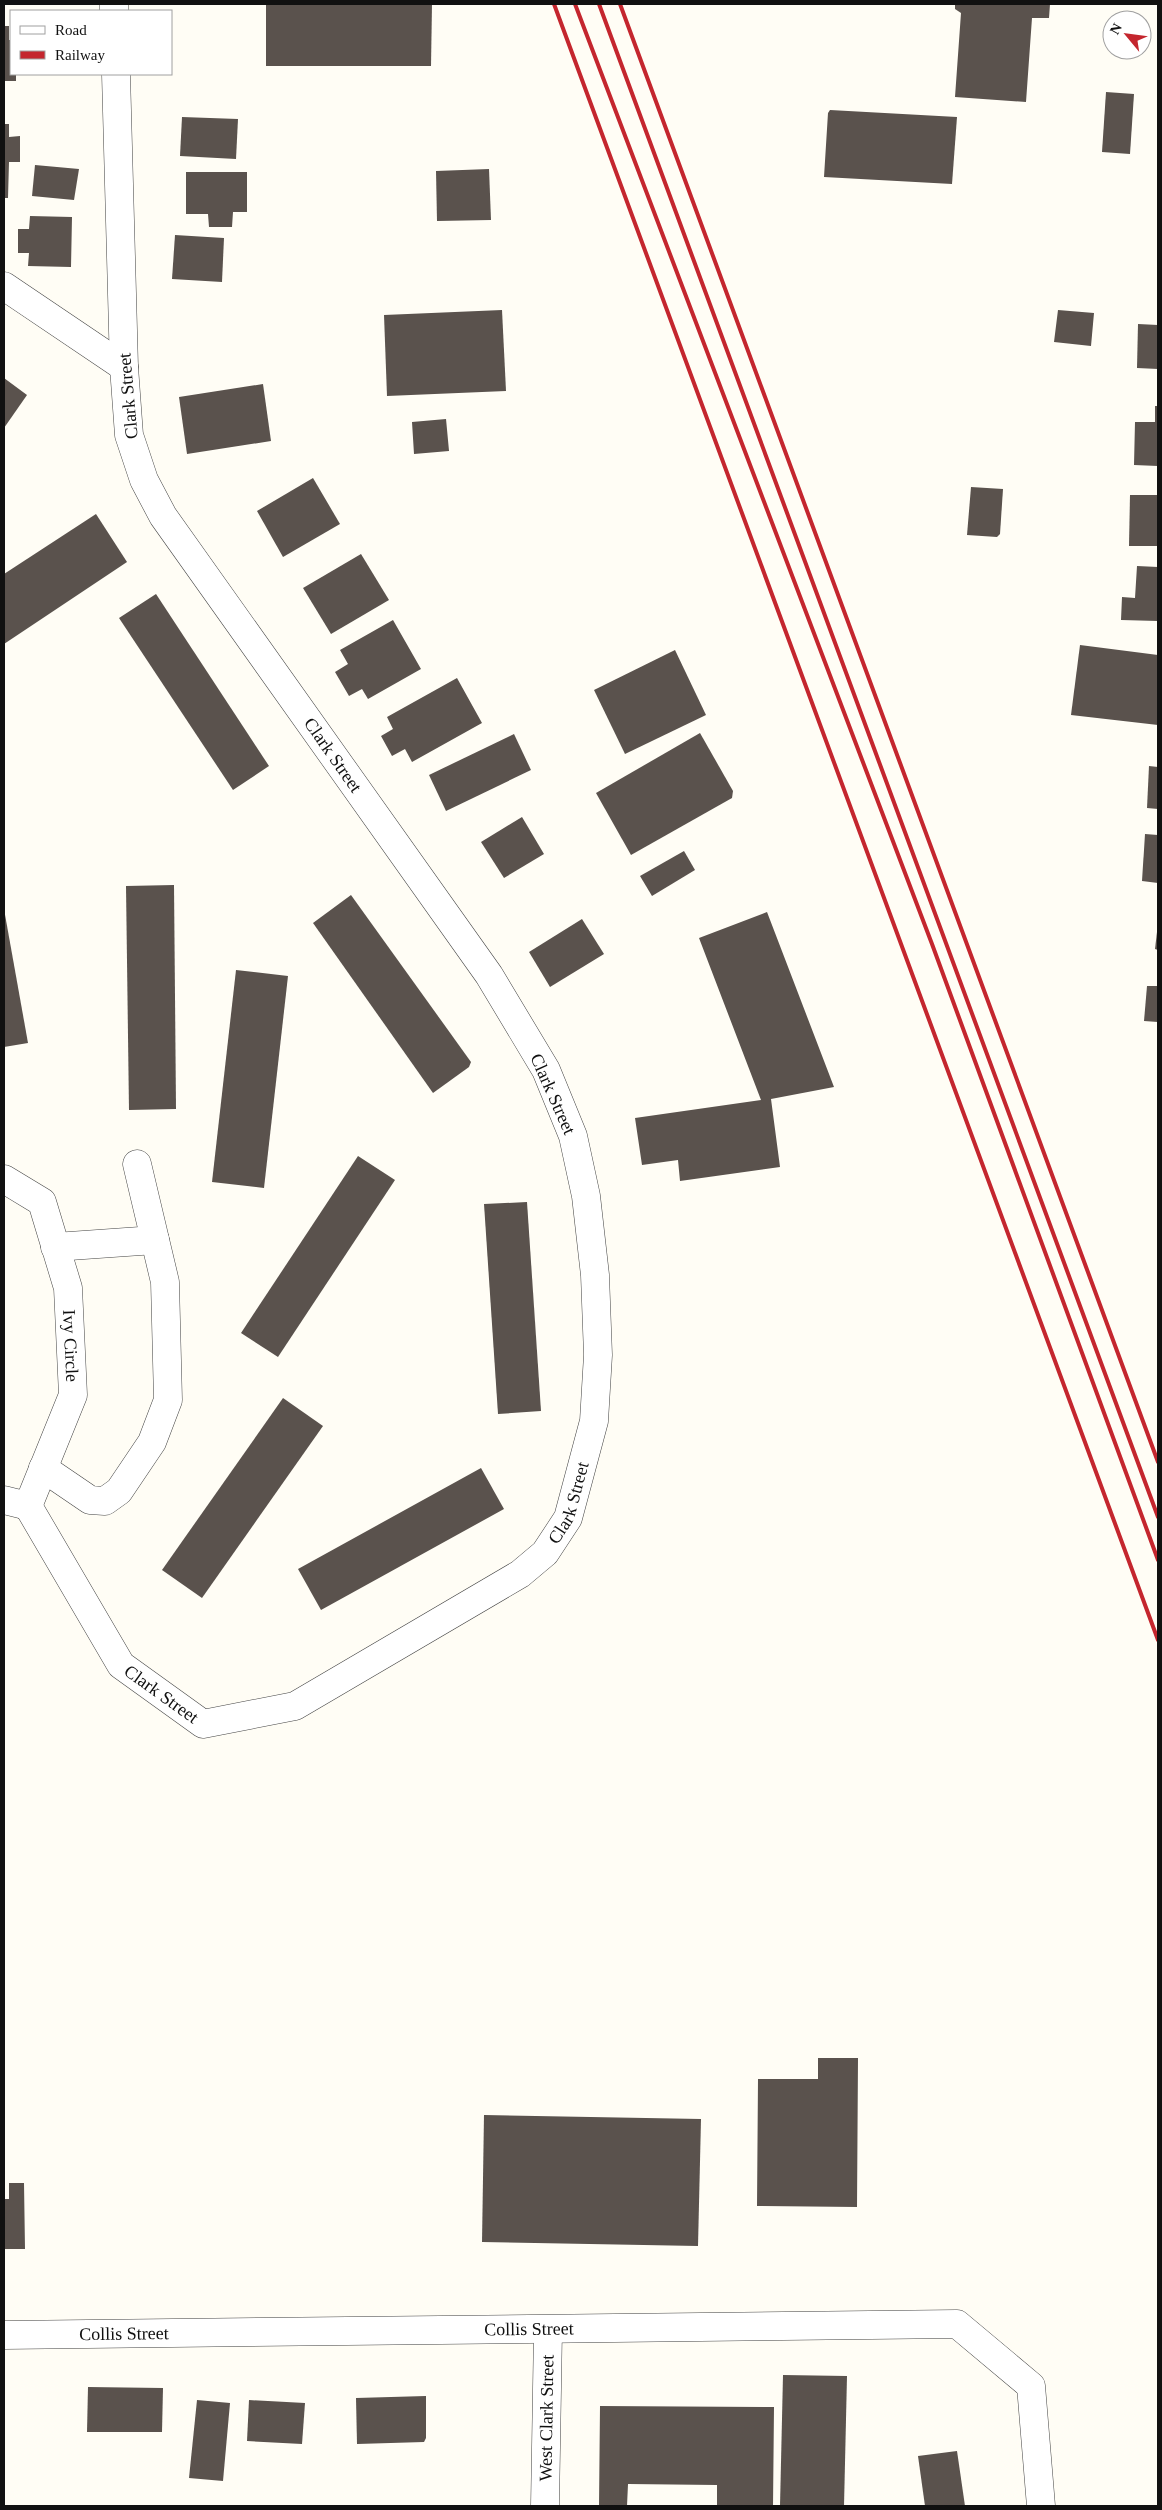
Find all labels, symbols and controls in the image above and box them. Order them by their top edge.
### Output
legend [10,10,172,75]
north arrow [1102,10,1152,60]
text: N [1107,21,1125,37]
text: Road [55,22,87,38]
text: Railway [55,47,105,63]
street label: Clark Street [114,352,142,440]
street label: Clark Street [300,714,366,796]
street label: Clark Street [526,1050,580,1138]
street label: Ivy Circle [59,1309,82,1382]
street label: Clark Street [544,1459,593,1547]
street label: Clark Street [120,1661,202,1727]
street label: Collis Street [484,2318,574,2339]
street label: Collis Street [79,2323,169,2344]
street label: West Clark Street [535,2355,558,2482]

